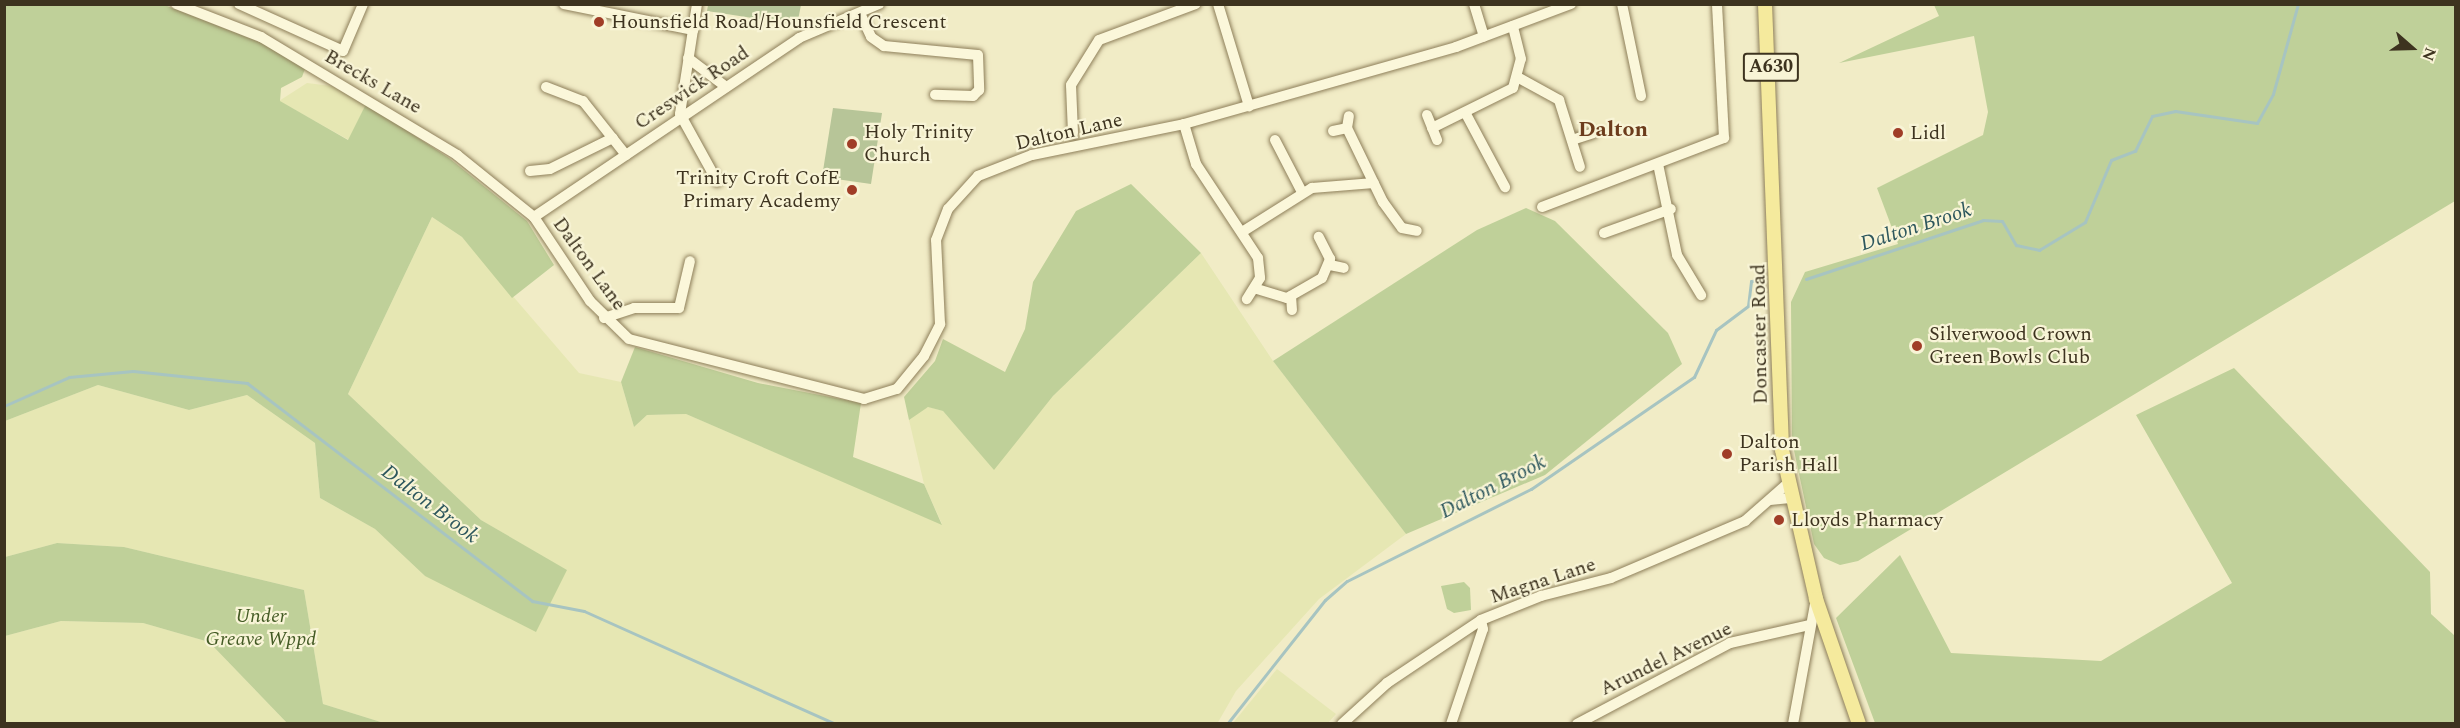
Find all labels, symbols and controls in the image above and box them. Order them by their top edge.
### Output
place label: Hounsfield Road/Hounsfield Crescent [611,10,947,34]
marker: Hounsfield Road/Hounsfield Crescent [592,15,606,29]
north arrow [2382,18,2442,78]
street label: Creswick Road [630,41,754,135]
street label: Brecks Lane [320,44,426,120]
text: N [2415,44,2442,64]
road number: A630 [1742,52,1800,82]
street label: Dalton Lane [1013,108,1125,156]
district label: Dalton [1578,117,1648,143]
place label: Holy Trinity Church [864,120,973,167]
place label: Lidl [1910,121,1946,145]
marker: Lidl [1891,126,1905,140]
marker: Holy Trinity Church [845,137,859,151]
place label: Trinity Croft CofE Primary Academy [676,166,840,213]
marker: Trinity Croft CofE Primary Academy [845,183,859,197]
water label: Dalton Brook [1857,197,1975,257]
street label: Dalton Lane [547,213,631,315]
street label: Doncaster Road [1747,264,1773,404]
place label: Silverwood Crown Green Bowls Club [1929,322,2092,369]
marker: Silverwood Crown Green Bowls Club [1910,339,1924,353]
place label: Dalton Parish Hall [1739,430,1838,477]
marker: Dalton Parish Hall [1720,447,1734,461]
water label: Dalton Brook [1436,449,1550,525]
water label: Dalton Brook [376,459,484,549]
place label: Lloyds Pharmacy [1791,508,1943,532]
marker: Lloyds Pharmacy [1772,513,1786,527]
street label: Magna Lane [1487,553,1599,609]
park label: Under Greave Wppd [206,605,316,652]
street label: Arundel Avenue [1596,617,1736,701]

